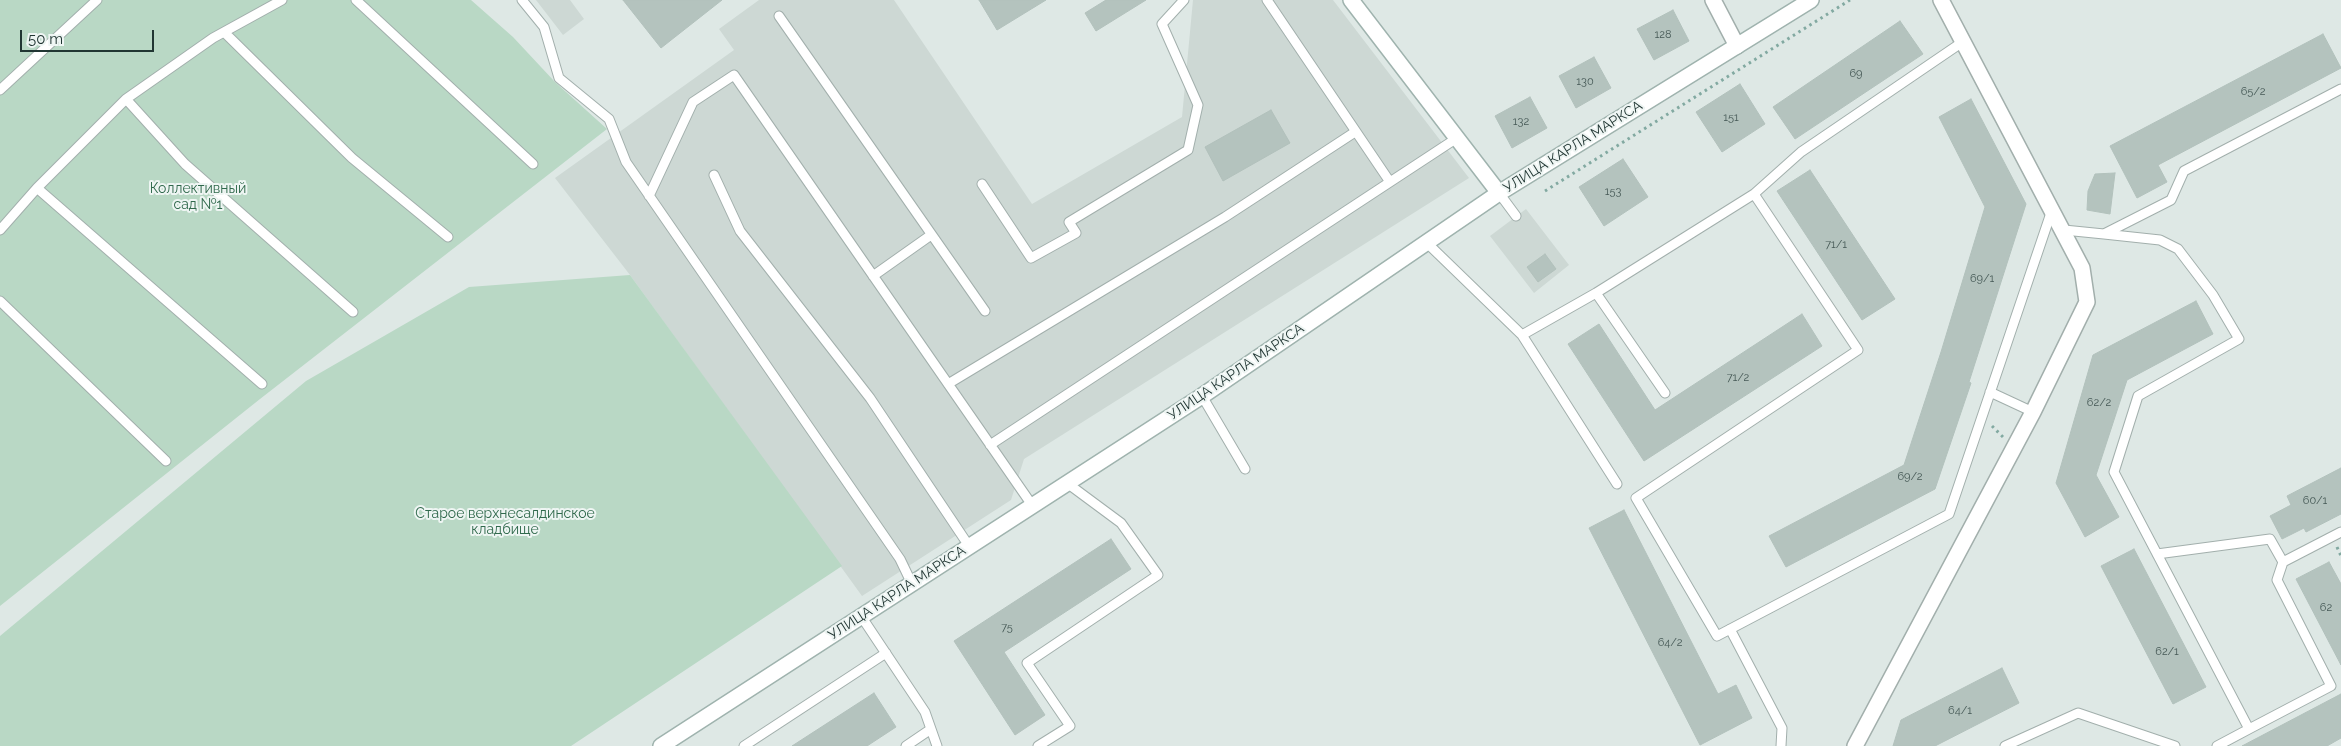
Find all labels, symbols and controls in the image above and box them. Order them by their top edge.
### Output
scale bar [22,20,156,52]
house number: 128 [1655,28,1671,42]
text: 50 m [28,30,63,48]
house number: 69 [1849,67,1863,81]
house number: 130 [1576,75,1594,89]
house number: 65/2 [2241,85,2265,99]
street label: УЛИЦА КАРЛА МАРКСА [1500,97,1646,197]
house number: 151 [1723,111,1739,125]
house number: 132 [1513,115,1529,129]
park label: Коллективный сад №1 [150,181,246,213]
house number: 153 [1605,185,1621,199]
house number: 71/1 [1825,238,1847,252]
house number: 69/1 [1970,272,1994,286]
street label: УЛИЦА КАРЛА МАРКСА [1165,320,1307,424]
house number: 71/2 [1727,371,1749,385]
house number: 62/2 [2087,396,2111,410]
house number: 69/2 [1897,470,1923,484]
house number: 60/1 [2303,494,2327,508]
park label: Старое верхнесалдинское кладбище [415,506,595,538]
street label: УЛИЦА КАРЛА МАРКСА [825,542,969,644]
house number: 62 [2320,601,2332,615]
house number: 75 [1001,621,1013,635]
house number: 64/2 [1658,636,1682,650]
house number: 62/1 [2155,645,2179,659]
house number: 64/1 [1948,704,1972,718]

